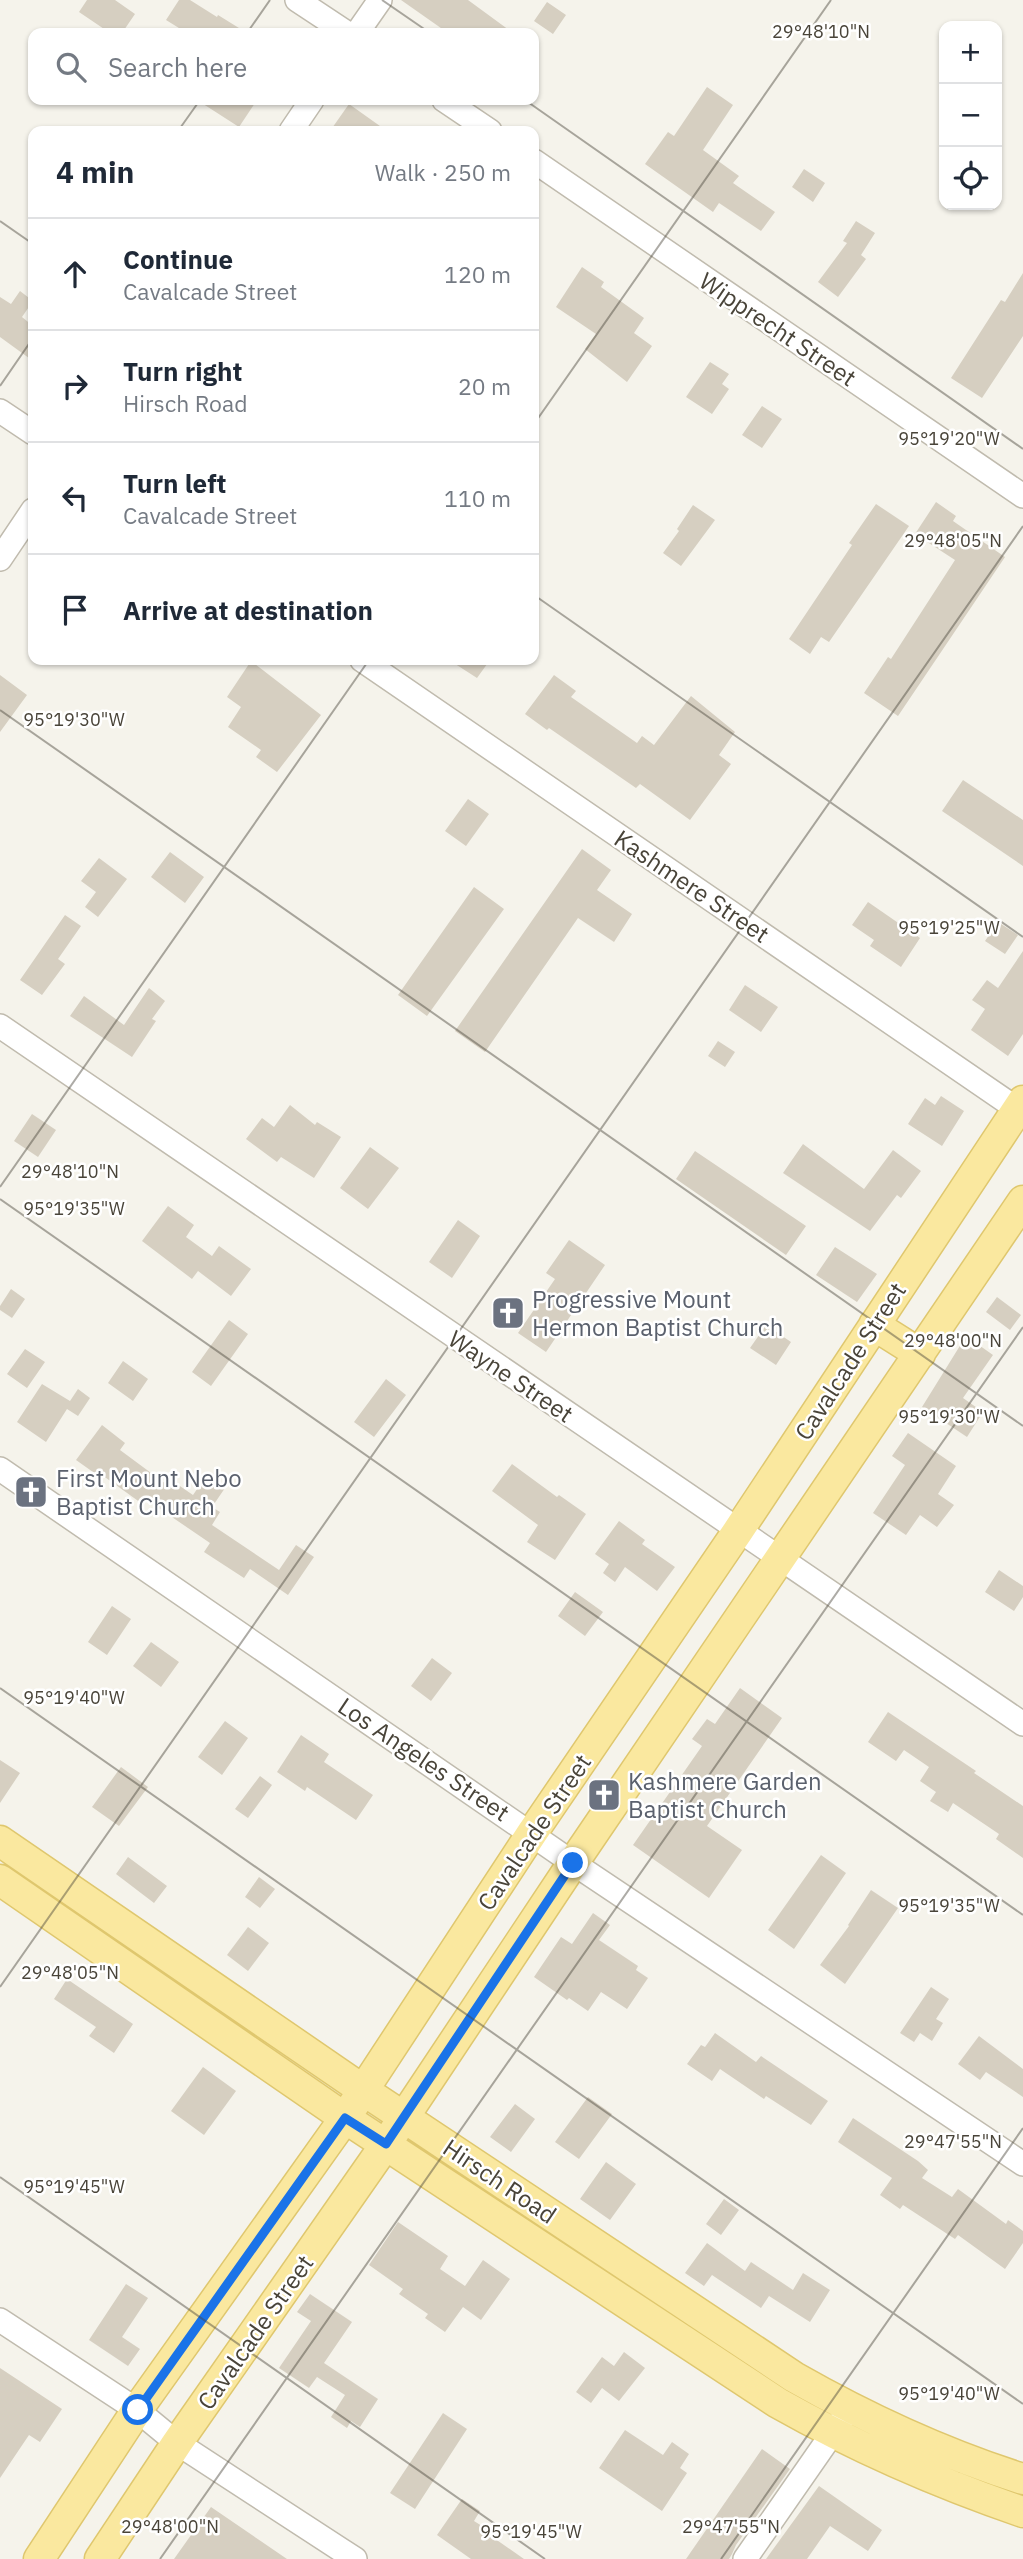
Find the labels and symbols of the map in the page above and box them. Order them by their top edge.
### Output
text: 29°48'10"N [772,20,870,43]
street label: Wipprecht Street [693,265,863,393]
text: 95°19'20"W [898,427,1000,450]
text: 29°48'05"N [904,529,1002,552]
text: 95°19'30"W [23,708,125,731]
street label: Kashmere Street [608,822,776,950]
text: 95°19'25"W [898,916,1000,939]
text: 29°48'10"N [21,1160,119,1183]
text: 95°19'35"W [23,1197,125,1220]
street label: Cavalcade Street [787,1276,913,1446]
place label: Progressive Mount Hermon Baptist Church [532,1283,784,1343]
church icon: Progressive Mount Hermon Baptist Church [489,1294,527,1332]
street label: Wayne Street [442,1322,580,1430]
text: 29°48'00"N [904,1329,1002,1352]
text: 95°19'30"W [898,1405,1000,1428]
place label: First Mount Nebo Baptist Church [56,1462,242,1522]
church icon: First Mount Nebo Baptist Church [12,1473,50,1511]
text: 95°19'40"W [23,1686,125,1709]
street label: Los Angeles Street [332,1690,516,1828]
street label: Cavalcade Street [470,1748,598,1916]
place label: Kashmere Garden Baptist Church [628,1765,822,1825]
church icon: Kashmere Garden Baptist Church [585,1776,623,1814]
route end [557,1847,588,1878]
text: 95°19'35"W [898,1894,1000,1917]
text: 29°48'05"N [21,1961,119,1984]
text: 29°47'55"N [904,2130,1002,2153]
street label: Hirsch Road [437,2131,563,2231]
text: 95°19'45"W [23,2175,125,2198]
street label: Cavalcade Street [190,2248,320,2416]
text: 95°19'40"W [898,2382,1000,2405]
route start [122,2394,153,2425]
text: 29°48'00"N [121,2515,219,2538]
text: 29°47'55"N [682,2515,780,2538]
text: 95°19'45"W [480,2520,582,2543]

